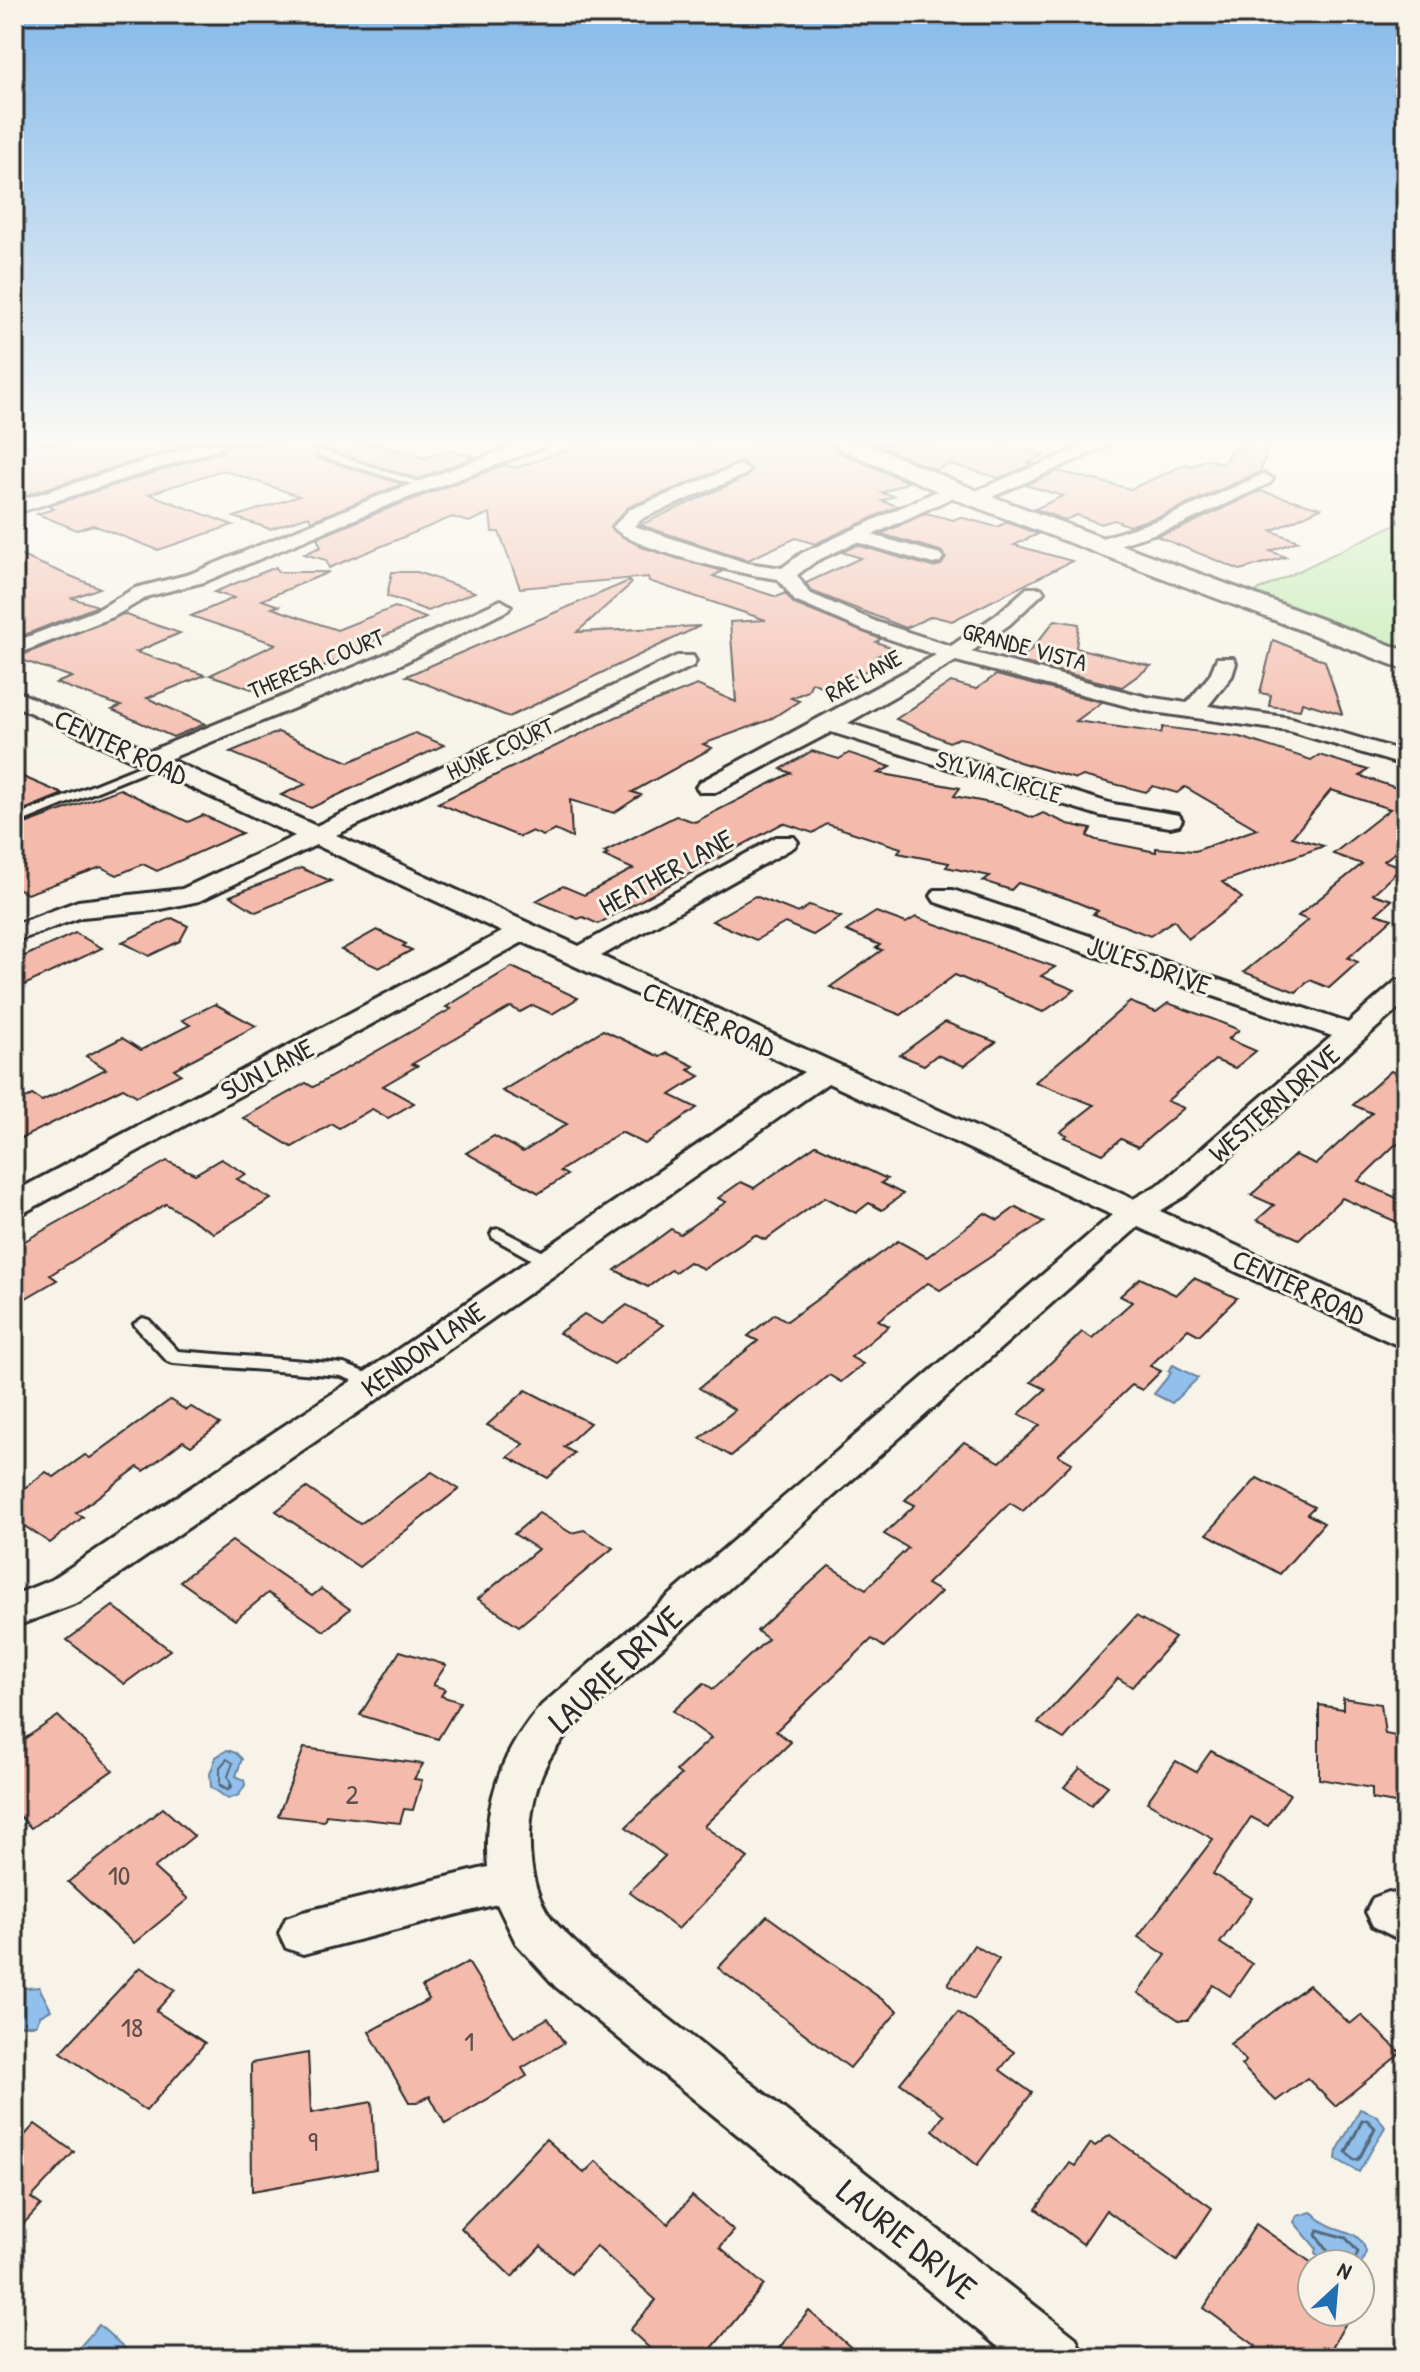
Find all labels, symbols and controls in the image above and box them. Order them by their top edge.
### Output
street label: GRANDE VISTA [959,614,1091,678]
street label: THERESA COURT [243,620,390,706]
street label: RAE LANE [819,641,907,709]
street label: CENTER ROAD [48,700,194,795]
street label: HUNE COURT [441,709,560,787]
street label: SYLVIA CIRCLE [932,742,1066,810]
street label: HEATHER LANE [592,819,740,925]
street label: JULES DRIVE [1082,926,1216,1004]
street label: CENTER ROAD [636,972,782,1067]
street label: SUN LANE [214,1029,320,1109]
street label: WESTERN DRIVE [1200,1035,1348,1171]
street label: CENTER ROAD [1226,1240,1372,1335]
street label: KENDON LANE [353,1292,493,1406]
street label: LAURIE DRIVE [538,1595,692,1743]
house number: 2 [345,1775,359,1813]
house number: 10 [108,1856,130,1894]
house number: 18 [121,2008,143,2046]
house number: 1 [464,2022,474,2060]
house number: 9 [308,2122,318,2160]
street label: LAURIE DRIVE [827,2168,987,2310]
north arrow [1296,2248,1376,2328]
text: N [1333,2254,1357,2286]

